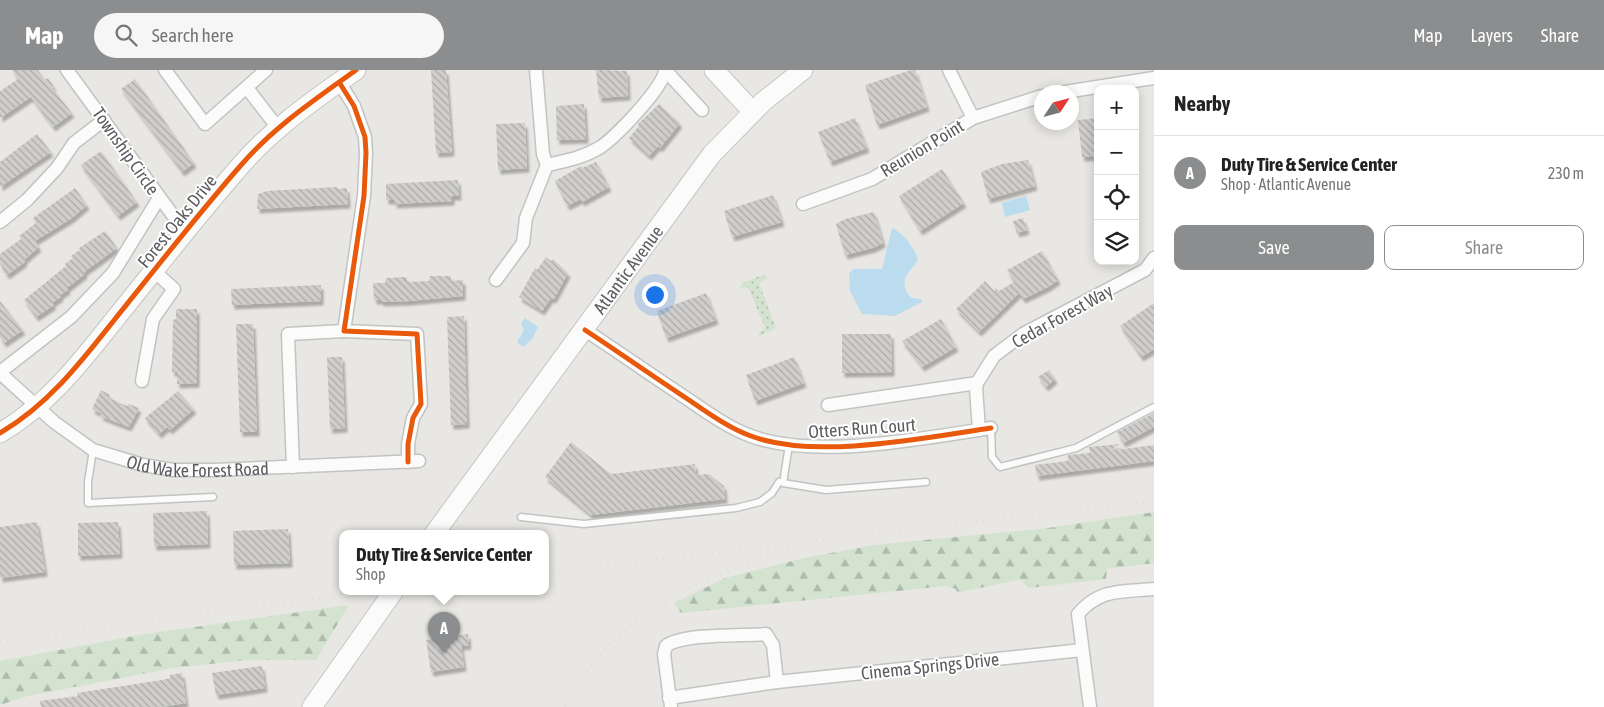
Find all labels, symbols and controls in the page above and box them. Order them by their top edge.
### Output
search box [94,13,444,58]
icon: search [112,21,140,49]
text: Map [25,22,64,49]
text: Search here [152,24,234,46]
text: Map [1413,25,1442,46]
text: Layers [1470,25,1513,46]
text: Share [1541,25,1579,46]
north arrow [1034,85,1079,130]
map controls [1094,85,1139,265]
button: + [1094,85,1139,130]
text: Nearby [1174,91,1230,115]
street label: Township Circle [88,103,164,199]
street label: Reunion Point [876,115,968,181]
button: − [1094,130,1139,175]
text: Duty Tire & Service Center [1221,153,1397,175]
text: A [1186,164,1194,182]
text: 230 m [1548,164,1584,182]
street label: Forest Oaks Drive [133,170,221,272]
button: locate [1094,175,1139,220]
text: Shop · Atlantic Avenue [1221,175,1351,193]
button: layers [1094,220,1139,265]
street label: Atlantic Avenue [588,221,667,318]
button: Save [1174,225,1374,270]
button: Share [1384,225,1584,270]
street label: Cedar Forest Way [1008,280,1116,352]
your location [642,282,668,308]
street label: Otters Run Court [808,414,916,442]
street label: Old Wake Forest Road [124,450,269,481]
popup [339,530,549,595]
text: Duty Tire & Service Center [356,543,532,565]
text: Shop [356,565,386,583]
pin: A [428,612,460,653]
street label: Cinema Springs Drive [860,648,1000,684]

